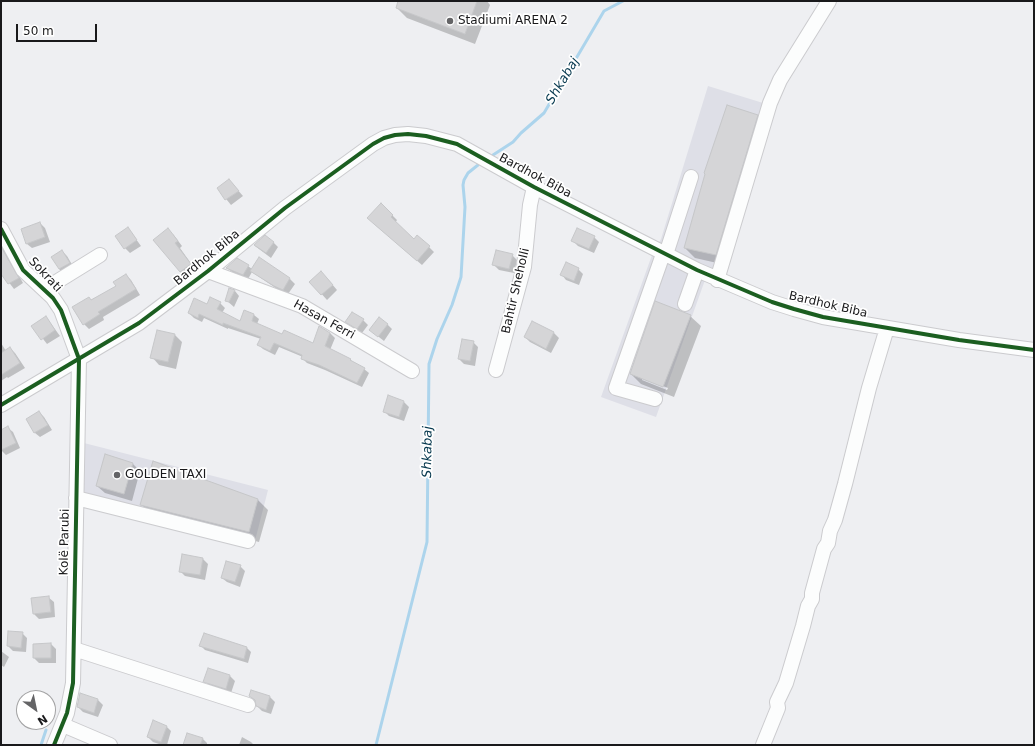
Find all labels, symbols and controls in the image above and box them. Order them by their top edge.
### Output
place label: Stadiumi ARENA 2 [458,14,568,28]
scale bar [18,16,99,42]
marker: Stadiumi ARENA 2 [445,16,455,26]
text: 50 m [23,24,54,38]
water label: Shkabaj [543,55,583,107]
street label: Bardhok Biba [496,151,574,201]
street label: Bardhok Biba [171,227,243,289]
street label: Bahtir Sheholli [499,247,533,335]
street label: Sokrati [25,255,65,295]
street label: Bardhok Biba [787,289,869,321]
street label: Hasan Ferri [291,297,357,343]
water label: Shkabaj [420,426,436,478]
place label: GOLDEN TAXI [125,468,206,482]
marker: GOLDEN TAXI [112,470,122,480]
street label: Kolë Parubi [57,509,73,575]
north arrow [16,690,56,730]
text: N [35,712,50,728]

